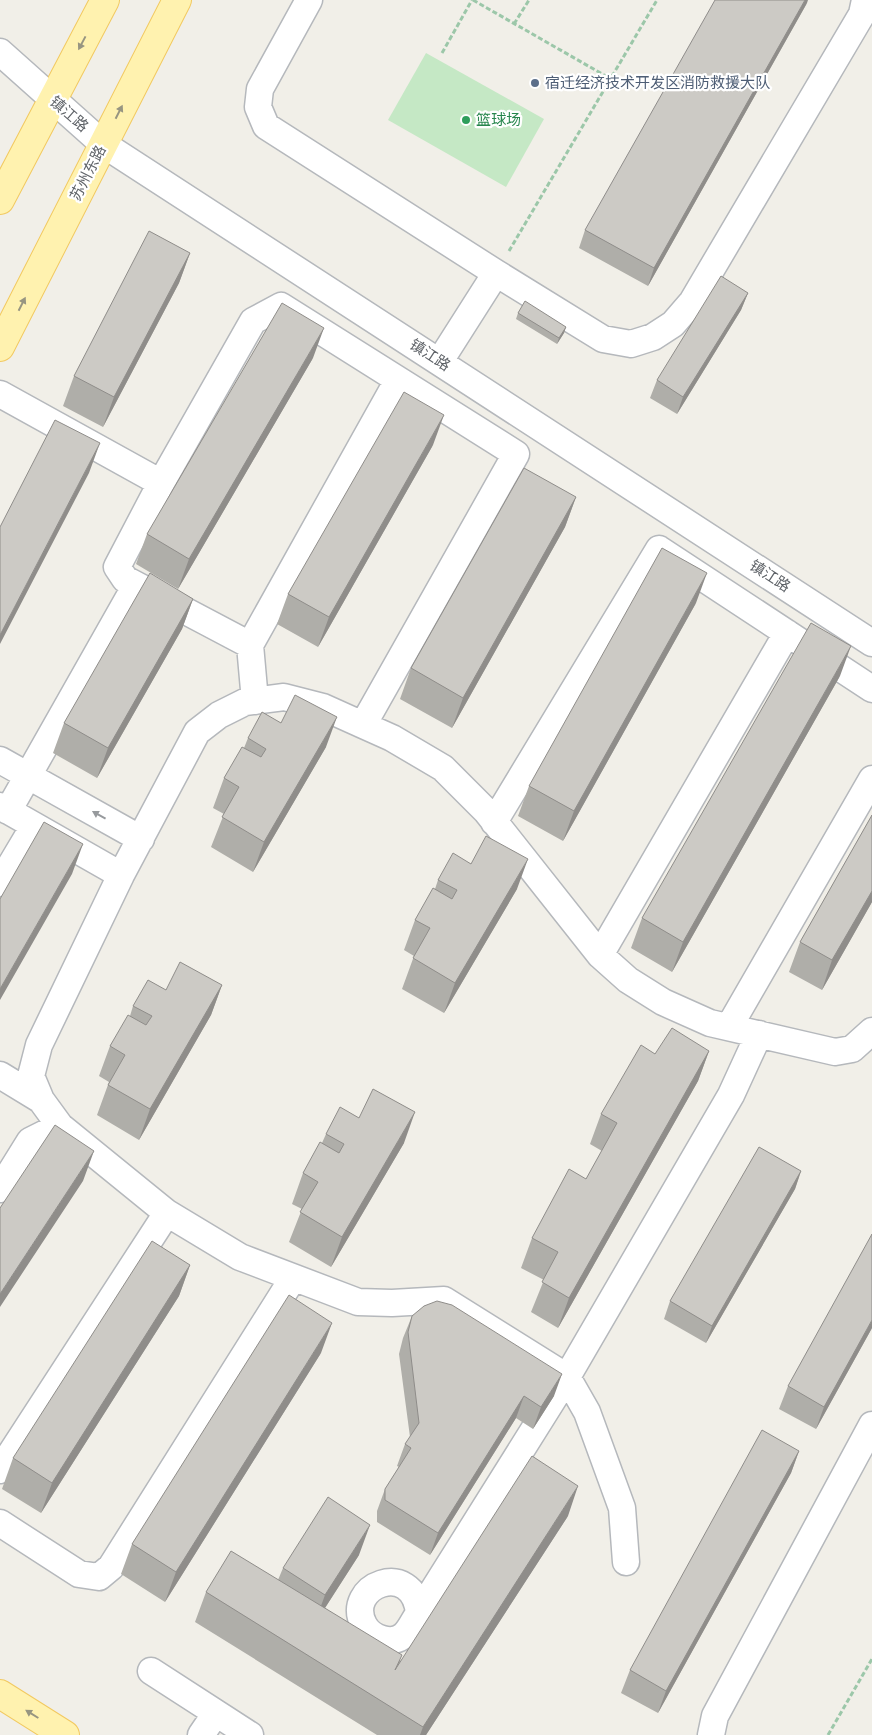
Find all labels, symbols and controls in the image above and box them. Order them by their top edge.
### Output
one-way arrow [78,36,86,50]
place label: 宿迁经济技术开发区消防救援大队 [545,74,770,91]
marker: 宿迁经济技术开发区消防救援大队 [529,77,541,89]
street label: 镇江路 [47,92,92,135]
one-way arrow [115,105,123,119]
place label: 篮球场 [476,111,521,128]
marker: 篮球场 [460,114,472,126]
street label: 苏州东路 [66,142,109,203]
one-way arrow [18,297,26,311]
street label: 镇江路 [407,335,454,374]
street label: 镇江路 [747,556,794,595]
one-way arrow [91,811,106,819]
one-way arrow [26,1710,39,1719]

